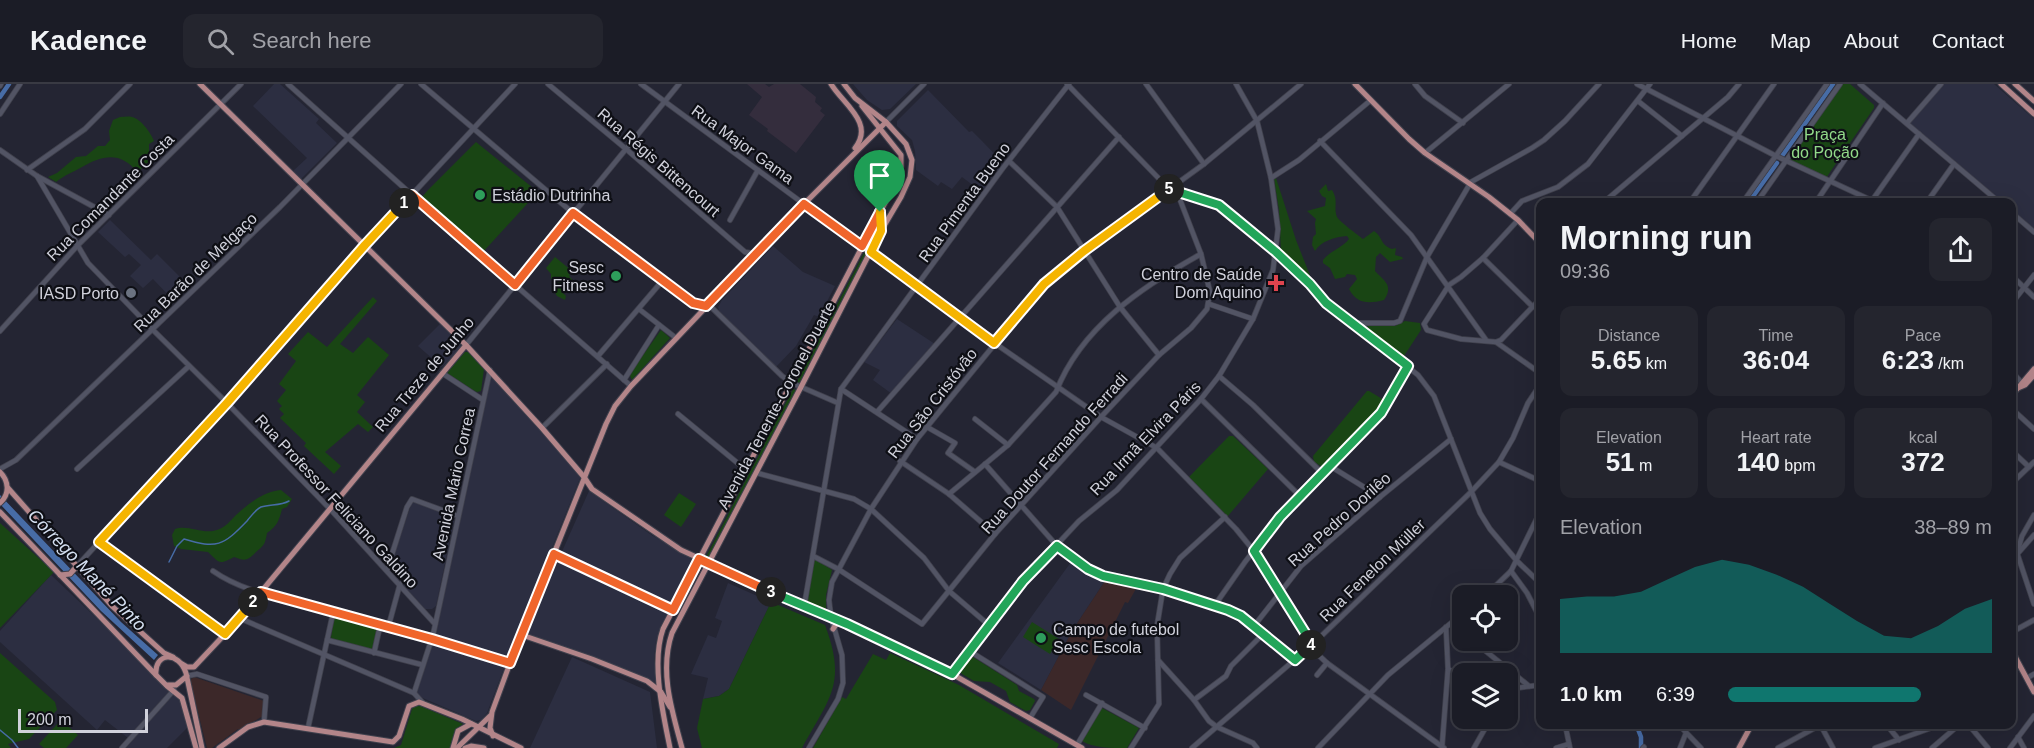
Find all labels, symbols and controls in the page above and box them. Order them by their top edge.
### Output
search box [183,14,603,68]
text: Kadence [30,25,147,56]
icon: search [204,25,237,58]
text: Search here [252,28,372,53]
text: Home [1681,29,1737,52]
text: Map [1770,29,1811,52]
text: About [1844,29,1899,52]
text: Contact [1932,29,2004,52]
street label: Rua Major Gama [688,102,797,187]
street label: Rua Régis Bittencourt [594,105,723,220]
park label: Praça do Poção [1791,126,1859,161]
street label: Rua Comandante Costa [44,131,177,264]
street label: Rua Pimenta Bueno [915,139,1013,265]
pin [854,150,905,212]
icon: arrive [863,159,896,192]
pin: 5 [1154,174,1184,204]
text: 5 [1165,180,1173,197]
place label: Estádio Dutrinha [492,187,610,204]
pin: 1 [389,188,419,218]
marker: Estádio Dutrinha [473,188,487,202]
text: 1 [400,194,408,211]
street label: Rua Barão de Melgaço [131,209,260,335]
button: share [1929,218,1992,281]
text: Morning run [1560,219,1752,256]
place label: Sesc Fitness [552,259,604,294]
text: 09:36 [1560,260,1610,282]
place label: Centro de Saúde Dom Aquino [1141,266,1262,301]
marker: Sesc Fitness [609,269,623,283]
marker: Centro de Saúde Dom Aquino [1267,274,1285,292]
place label: IASD Porto [39,285,119,302]
marker: IASD Porto [124,286,138,300]
street label: Avenida Tenente-Coronel Duarte [714,299,839,512]
street label: Rua Treze de Junho [372,314,477,435]
text: Distance [1598,327,1660,344]
text: Time [1759,327,1793,344]
text: Pace [1905,327,1941,344]
street label: Rua São Cristóvão [884,345,980,461]
text: 5.65 [1591,345,1641,375]
text: 36:04 [1743,345,1809,375]
text: 6:23 [1882,345,1934,375]
text: km [1641,355,1667,372]
text: /km [1934,355,1964,372]
street label: Rua Doutor Fernando Ferradi [978,370,1131,537]
street label: Rua Irmã Elvira Páris [1087,378,1204,499]
street label: Avenida Mário Correa [429,406,478,562]
street label: Rua Professor Feliciano Galdino [252,411,421,591]
text: Elevation [1596,429,1662,446]
text: Heart rate [1740,429,1812,446]
text: kcal [1909,429,1937,446]
text: 51 [1606,447,1635,477]
text: 140 [1737,447,1780,477]
text: 372 [1901,447,1945,477]
text: m [1635,457,1652,474]
text: bpm [1780,457,1815,474]
street label: Rua Pedro Dorilêo [1285,469,1394,570]
water label: Córrego Mané Pinto [24,505,150,635]
street label: Rua Fenelon Müller [1316,515,1429,625]
text: Elevation [1560,516,1642,538]
text: 38–89 m [1914,516,1992,538]
pin: 3 [756,577,786,607]
text: 3 [767,583,775,600]
map controls [1452,585,1518,729]
button: locate [1452,585,1518,651]
pin: 2 [238,587,268,617]
text: 2 [249,593,257,610]
place label: Campo de futebol Sesc Escola [1053,621,1179,656]
pin: 4 [1296,630,1326,660]
marker: Campo de futebol Sesc Escola [1034,631,1048,645]
text: 4 [1307,636,1315,653]
button: layers [1452,663,1518,729]
text: 1.0 km [1560,683,1622,705]
text: 6:39 [1656,683,1695,705]
scale bar [18,706,148,734]
text: 200 m [27,711,71,728]

